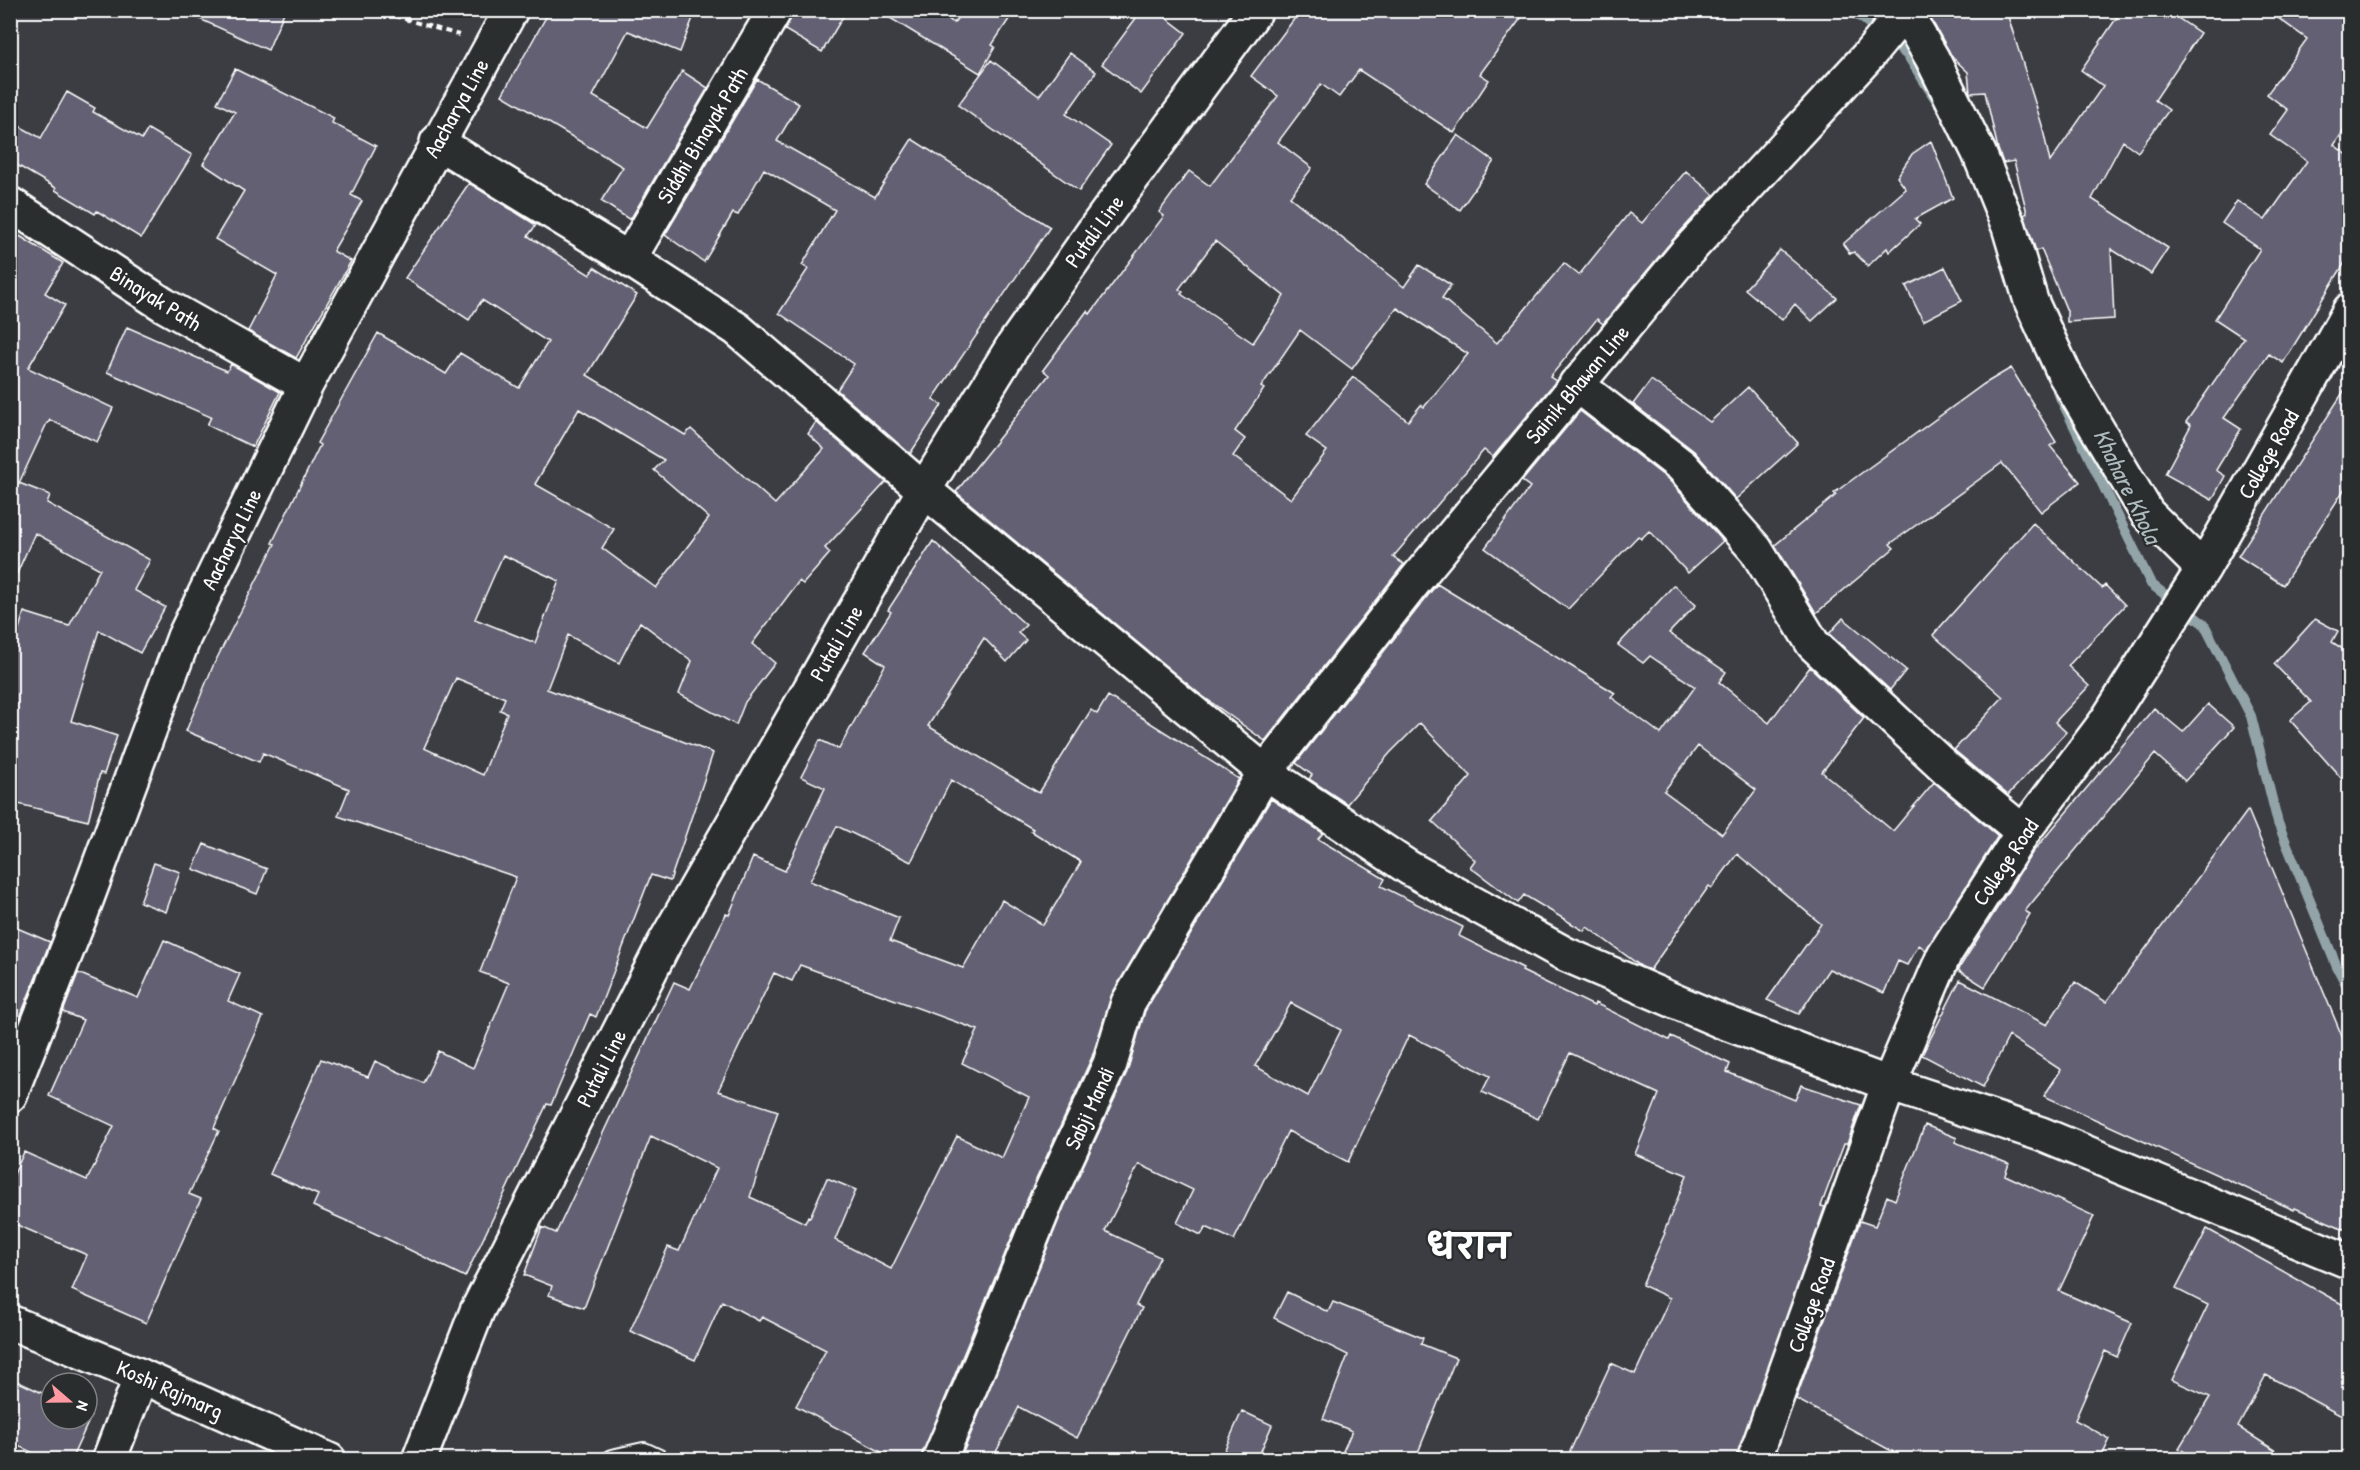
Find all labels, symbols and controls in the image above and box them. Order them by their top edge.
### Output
street label: Aacharya Line [416,53,496,163]
street label: Siddhi Binayak Path [649,61,755,209]
street label: Putali Line [1057,188,1131,273]
street label: Binayak Path [104,258,208,338]
street label: Sainik Bhawan Line [1518,318,1636,450]
street label: College Road [2230,403,2306,504]
water label: Khahare Khola [2086,423,2171,551]
street label: Aacharya Line [194,483,268,595]
street label: Putali Line [802,599,870,687]
street label: College Road [1965,812,2045,911]
street label: Putali Line [569,1024,633,1112]
street label: Sabji Mandi [1057,1062,1121,1154]
district label: धरान [1427,1223,1512,1269]
street label: College Road [1780,1253,1842,1357]
street label: Koshi Rajmarg [112,1352,228,1426]
north arrow [39,1371,99,1431]
text: N [71,1398,95,1414]

